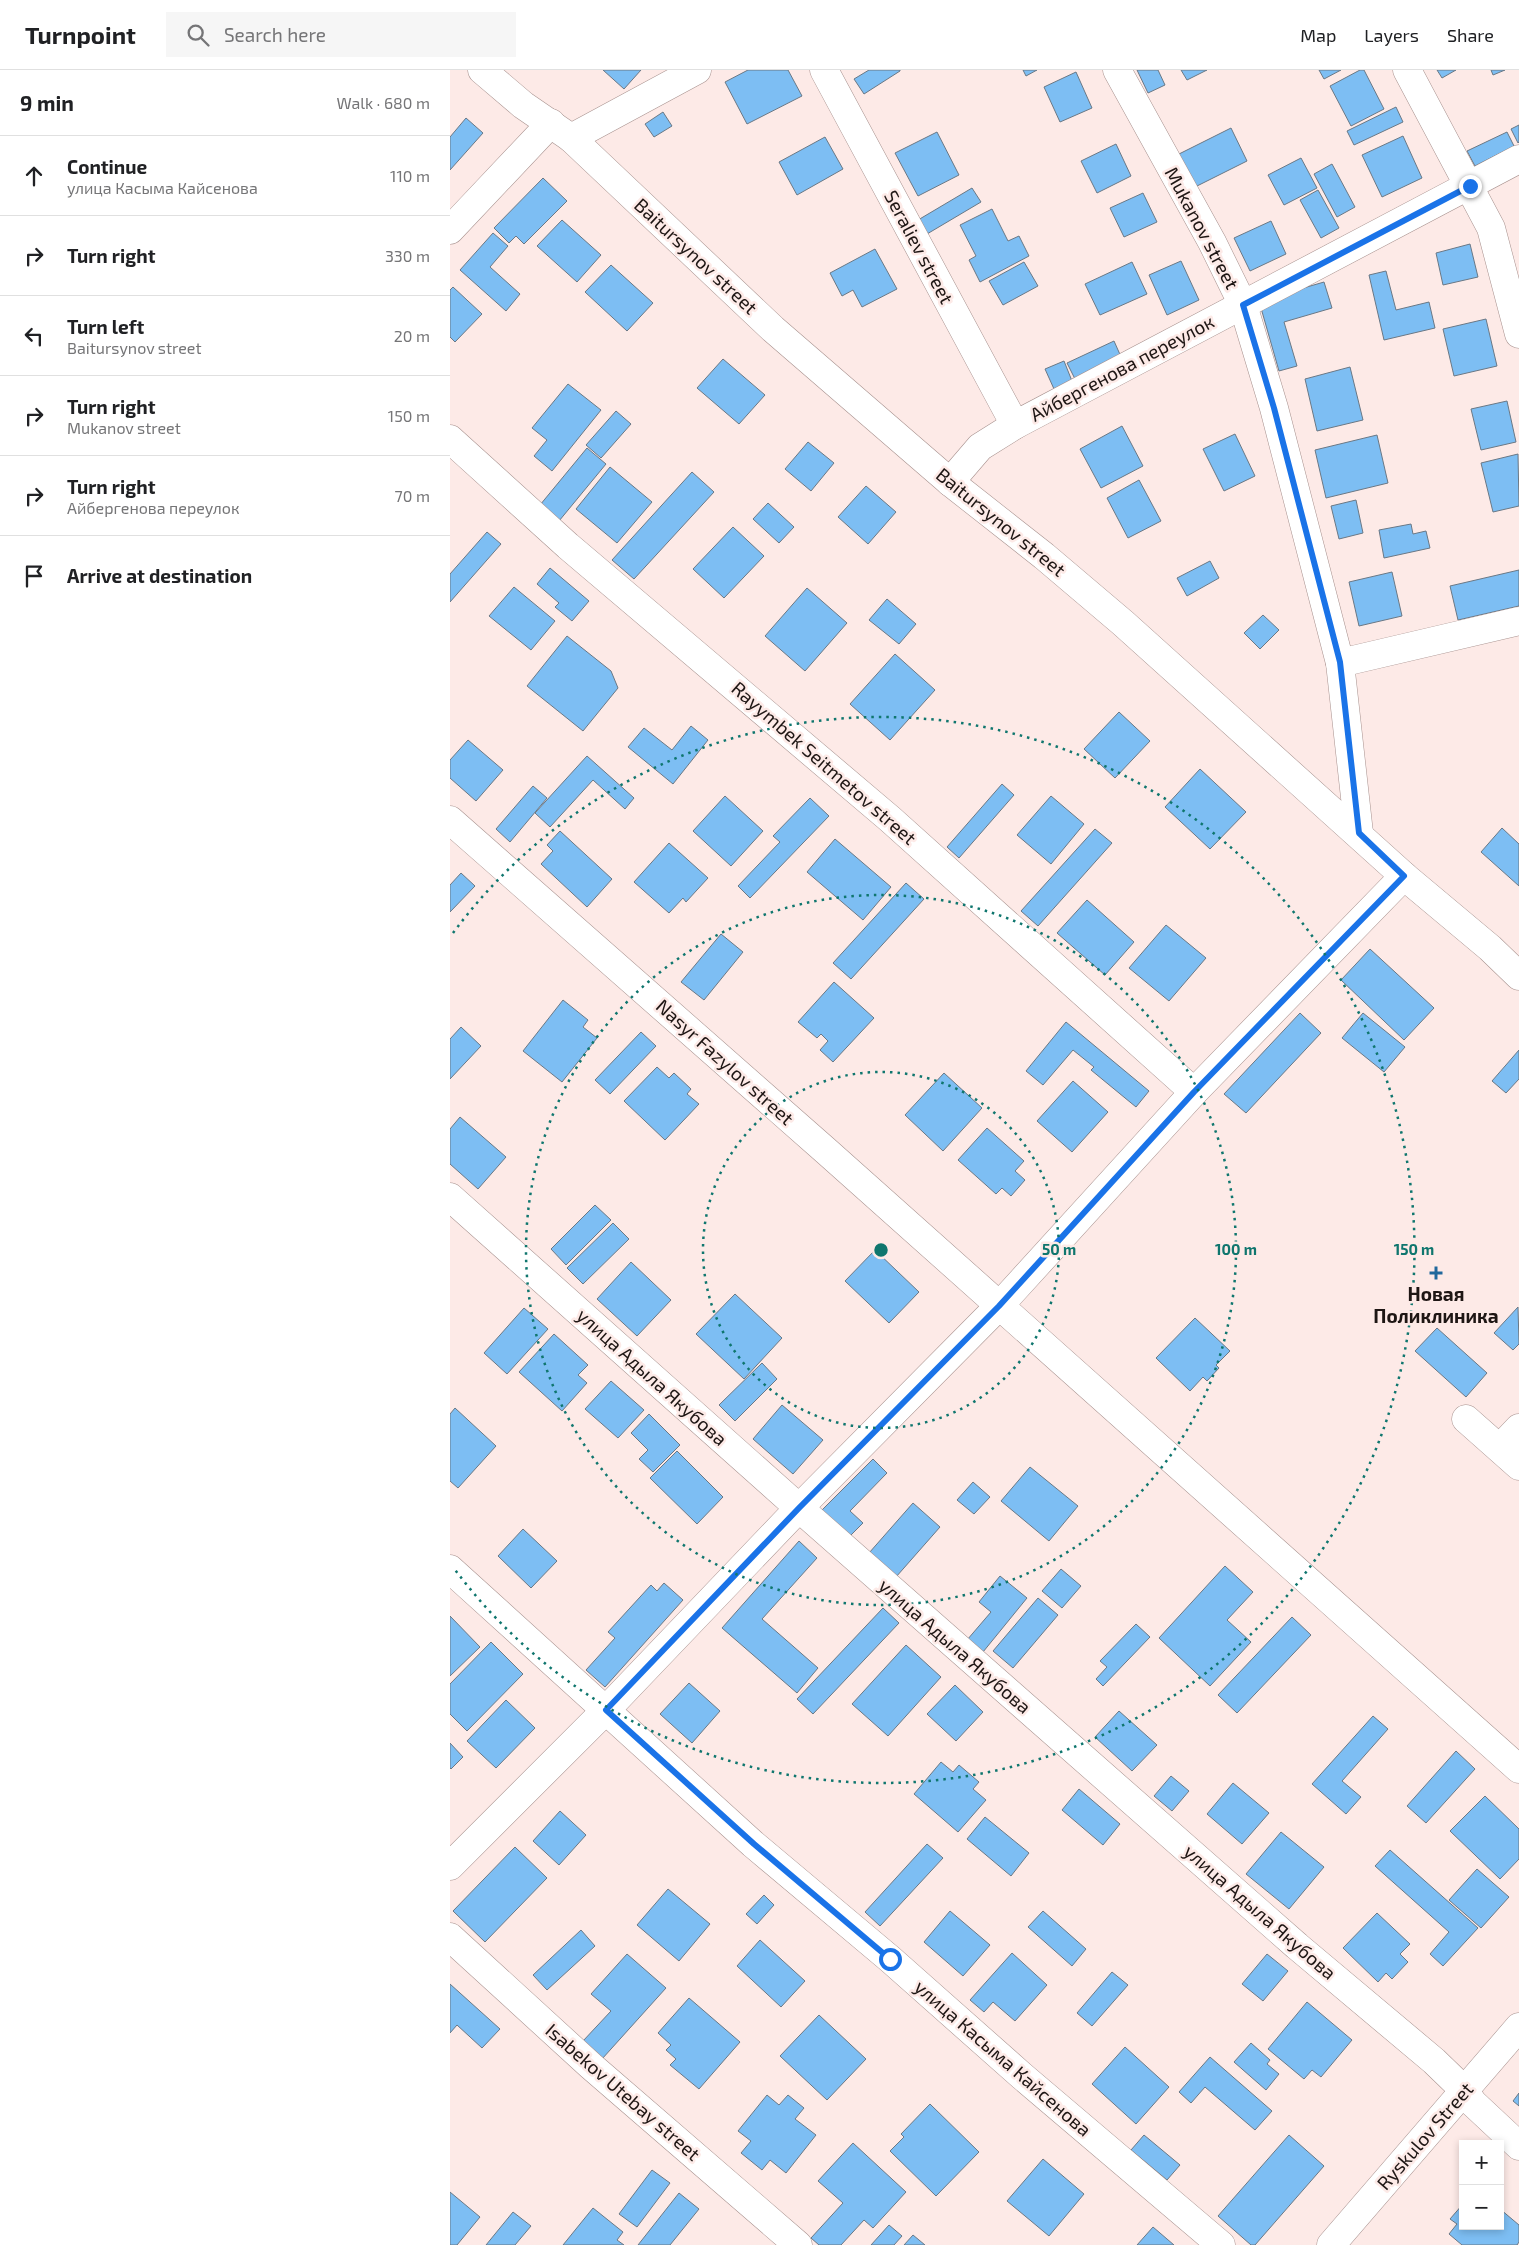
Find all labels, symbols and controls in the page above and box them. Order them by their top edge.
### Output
search box [166,12,516,57]
text: Turnpoint [25,20,136,49]
icon: search [184,21,212,49]
text: Search here [224,23,326,46]
text: Map [1300,24,1336,46]
text: Layers [1364,24,1419,46]
text: Share [1447,24,1494,46]
text: 9 min [20,90,74,115]
text: Walk · 680 m [336,93,430,112]
text: Continue [67,155,147,178]
icon: ahead [20,162,48,190]
street label: Mukanov street [1161,163,1244,293]
text: 110 m [390,166,430,185]
route end [1459,175,1482,198]
text: улица Касыма Кайсенова [67,178,258,197]
street label: Seraliev street [880,186,959,307]
street label: Baitursynov street [630,193,763,319]
icon: right [20,242,48,270]
text: Turn right [67,244,155,267]
text: 330 m [385,246,430,265]
street label: Айбергенова переулок [1026,309,1218,427]
text: Turn left [67,315,144,338]
icon: left [20,322,48,350]
text: 20 m [394,326,430,345]
text: Baitursynov street [67,338,202,357]
text: Turn right [67,395,155,418]
icon: right [20,402,48,430]
text: 150 m [388,406,430,425]
text: Mukanov street [67,418,181,437]
street label: Baitursynov street [932,462,1071,581]
text: Turn right [67,475,155,498]
icon: right [20,482,48,510]
text: 70 m [395,486,430,505]
text: Айбергенова переулок [67,498,240,517]
icon: arrive [20,562,48,590]
text: Arrive at destination [67,564,252,587]
street label: Rayymbek Seitmetov street [727,676,921,849]
street label: Nasyr Fazylov street [652,994,799,1129]
text: 50 m [1042,1240,1076,1258]
text: 100 m [1215,1240,1257,1258]
text: 150 m [1394,1240,1434,1258]
centre of rings [872,1241,890,1259]
marker: Новая Поликлиника [1429,1266,1443,1280]
place label: Новая Поликлиника [1373,1282,1499,1327]
street label: улица Адыла Якубова [572,1303,732,1451]
street label: улица Адыла Якубова [874,1573,1036,1719]
street label: улица Адыла Якубова [1179,1839,1341,1985]
route start [879,1948,902,1971]
street label: улица Касыма Кайсенова [910,1975,1096,2141]
street label: Isabekov Utebay street [541,2018,705,2165]
street label: Ryskulov Street [1372,2077,1478,2194]
map controls [1459,2140,1504,2230]
button: + [1459,2140,1504,2185]
button: − [1459,2185,1504,2230]

